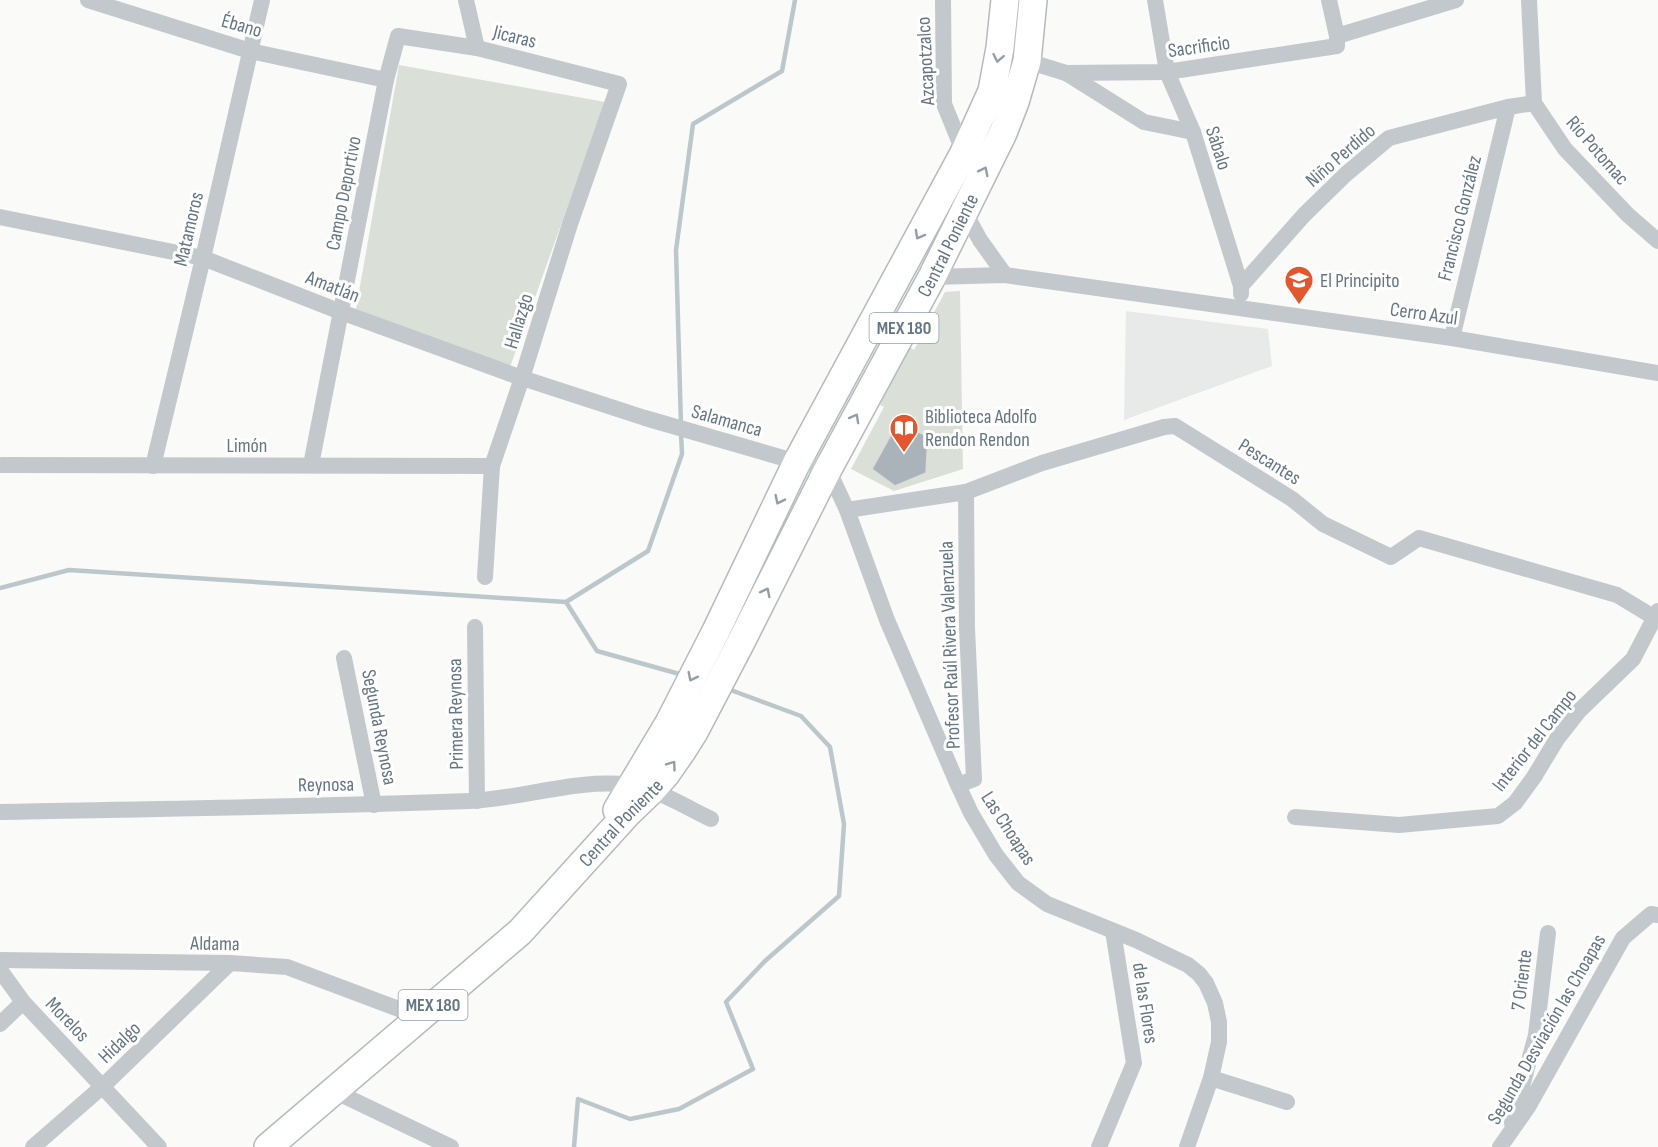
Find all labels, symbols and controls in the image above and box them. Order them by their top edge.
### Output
street label: Ébano [219,9,265,43]
street label: Azcapotzalco [912,16,940,107]
street label: Jicaras [490,20,539,54]
street label: Sacrificio [1167,31,1232,63]
one-way arrow [992,53,1005,63]
street label: Río Potomac [1561,111,1634,190]
street label: Niño Perdido [1301,119,1380,193]
street label: Sábalo [1200,124,1236,173]
street label: Campo Deportivo [321,134,367,252]
street label: Francisco González [1433,153,1487,283]
one-way arrow [977,167,988,177]
street label: Matamoros [169,190,209,269]
street label: Central Poniente [913,190,984,301]
one-way arrow [915,229,926,239]
school or university icon: El Principito [1283,264,1315,306]
street label: Amatlán [301,265,363,308]
place label: El Principito [1320,269,1400,293]
street label: Hallazgo [499,291,539,352]
street label: Cerro Azul [1388,297,1459,331]
road number: MEX 180 [870,313,938,343]
street label: Salamanca [689,399,765,442]
place label: Biblioteca Adolfo Rendon Rendon [925,405,1037,452]
library icon: Biblioteca Adolfo Rendon Rendon [888,412,920,454]
one-way arrow [848,414,859,425]
street label: Pescantes [1234,433,1305,490]
street label: Limón [227,434,267,458]
one-way arrow [774,494,786,505]
street label: Profesor Raúl Rivera Valenzuela [934,541,966,749]
one-way arrow [759,587,770,598]
street label: Primera Reynosa [443,658,469,770]
street label: Segunda Reynosa [356,667,402,787]
one-way arrow [688,671,700,682]
street label: Interior del Campo [1487,685,1582,797]
one-way arrow [665,761,676,772]
street label: Reynosa [298,773,354,797]
street label: Central Poniente [574,774,669,872]
street label: Las Choapas [976,787,1041,870]
street label: Segunda Desviación las Choapas [1483,930,1611,1129]
street label: Aldama [189,932,240,956]
street label: 7 Oriente [1506,948,1538,1012]
street label: de las Flores [1127,961,1163,1045]
road number: MEX 180 [398,990,468,1020]
street label: Morelos [40,992,94,1047]
street label: Hidalgo [93,1017,146,1069]

